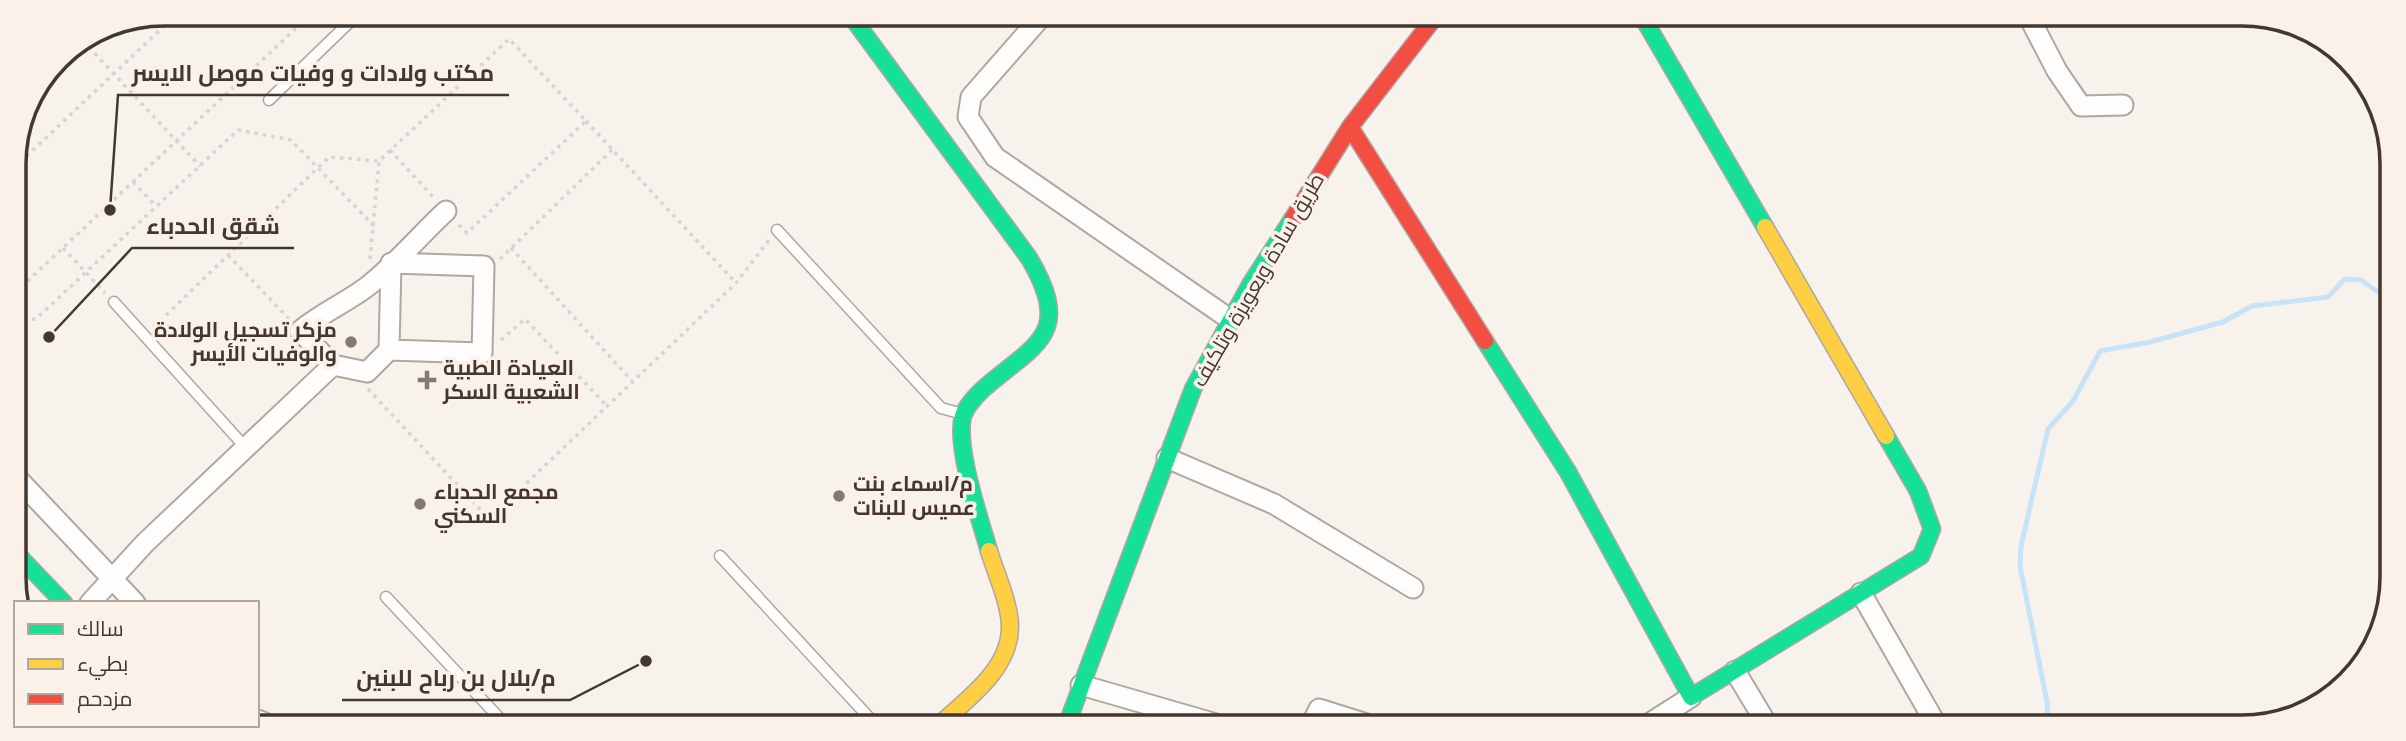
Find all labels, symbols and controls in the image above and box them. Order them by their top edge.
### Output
callout: مكتب ولادات و وفيات موصل الايسر [118,51,509,95]
text: مكتب ولادات و وفيات موصل الايسر [131,56,494,88]
street label: طريق سادة وبعويزة وتلكيف [1184,167,1330,392]
callout: شقق الحدباء [132,204,294,248]
text: شقق الحدباء [146,209,280,241]
place label: مزكر تسجيل الولادة والوفيات الأيسر [154,315,337,367]
marker: مزكر تسجيل الولادة والوفيات الأيسر [343,334,359,350]
place label: العيادة الطبية الشعبية السكر [442,353,580,405]
marker: العيادة الطبية الشعبية السكر [417,370,437,390]
place label: م/اسماء بنت عميس للبنات [853,469,975,521]
place label: مجمع الحدباء السكني [434,477,559,533]
marker: م/اسماء بنت عميس للبنات [831,488,847,504]
marker: مجمع الحدباء السكني [412,496,428,512]
legend [14,601,259,727]
text: سالك [77,614,124,642]
text: بطيء [77,649,128,680]
callout: م/بلال بن رباح للبنين [342,656,570,700]
text: م/بلال بن رباح للبنين [356,661,556,694]
text: مزدحم [77,684,132,713]

